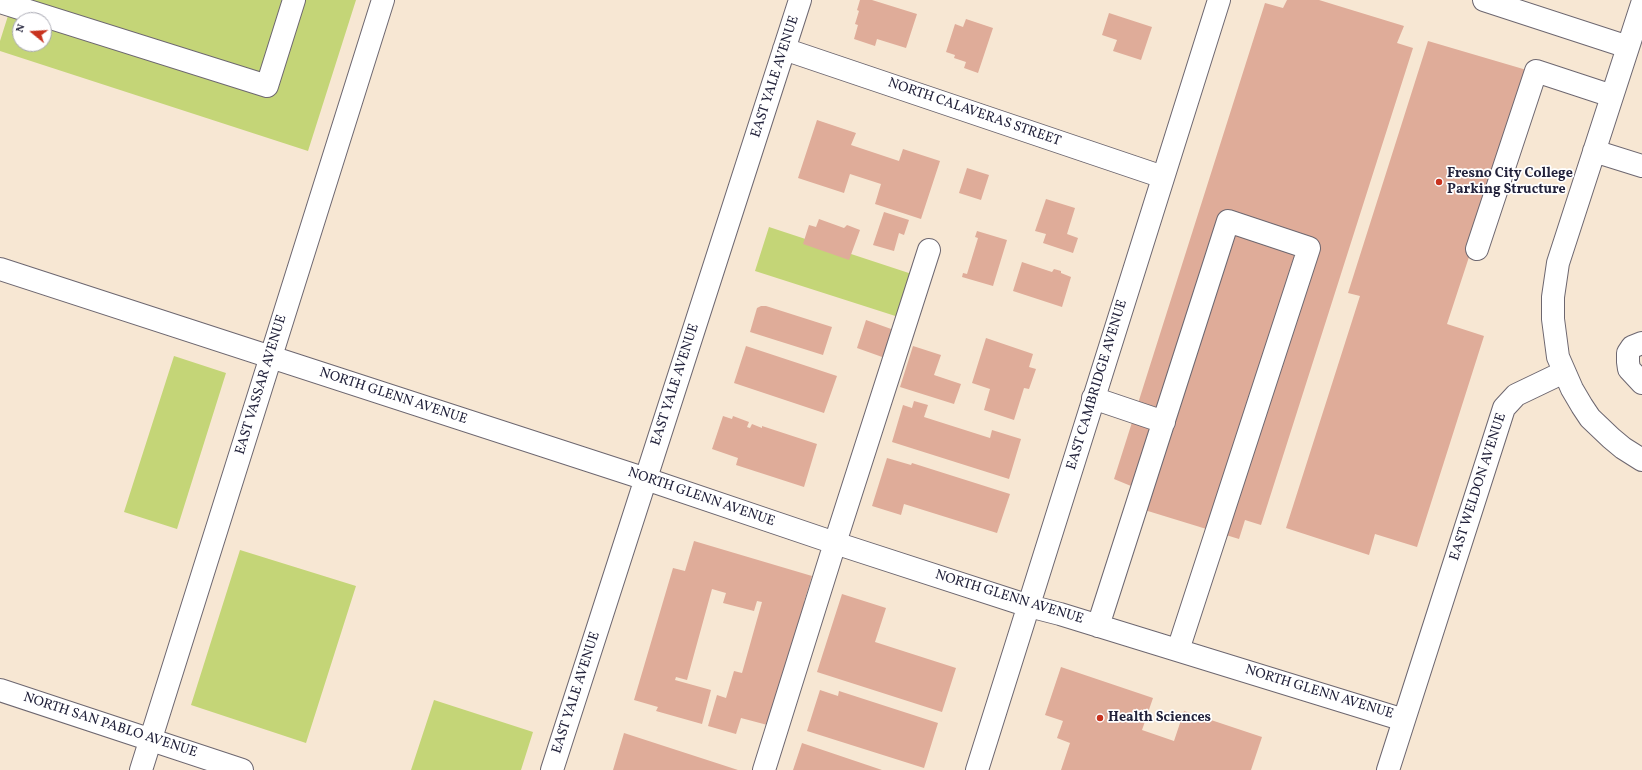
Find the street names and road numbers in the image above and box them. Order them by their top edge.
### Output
street label: EAST YALE AVENUE [748,14,804,140]
street label: NORTH CALAVERAS STREET [885,75,1063,151]
street label: EAST CAMBRIDGE AVENUE [1064,298,1132,472]
street label: EAST VASSAR AVENUE [233,313,291,457]
street label: EAST YALE AVENUE [648,322,704,448]
street label: NORTH GLENN AVENUE [317,365,469,429]
street label: EAST WELDON AVENUE [1447,411,1511,563]
street label: NORTH GLENN AVENUE [625,465,777,531]
street label: NORTH GLENN AVENUE [933,567,1085,629]
street label: EAST YALE AVENUE [549,630,605,756]
street label: NORTH GLENN AVENUE [1243,662,1395,724]
street label: NORTH SAN PABLO AVENUE [21,690,199,762]

